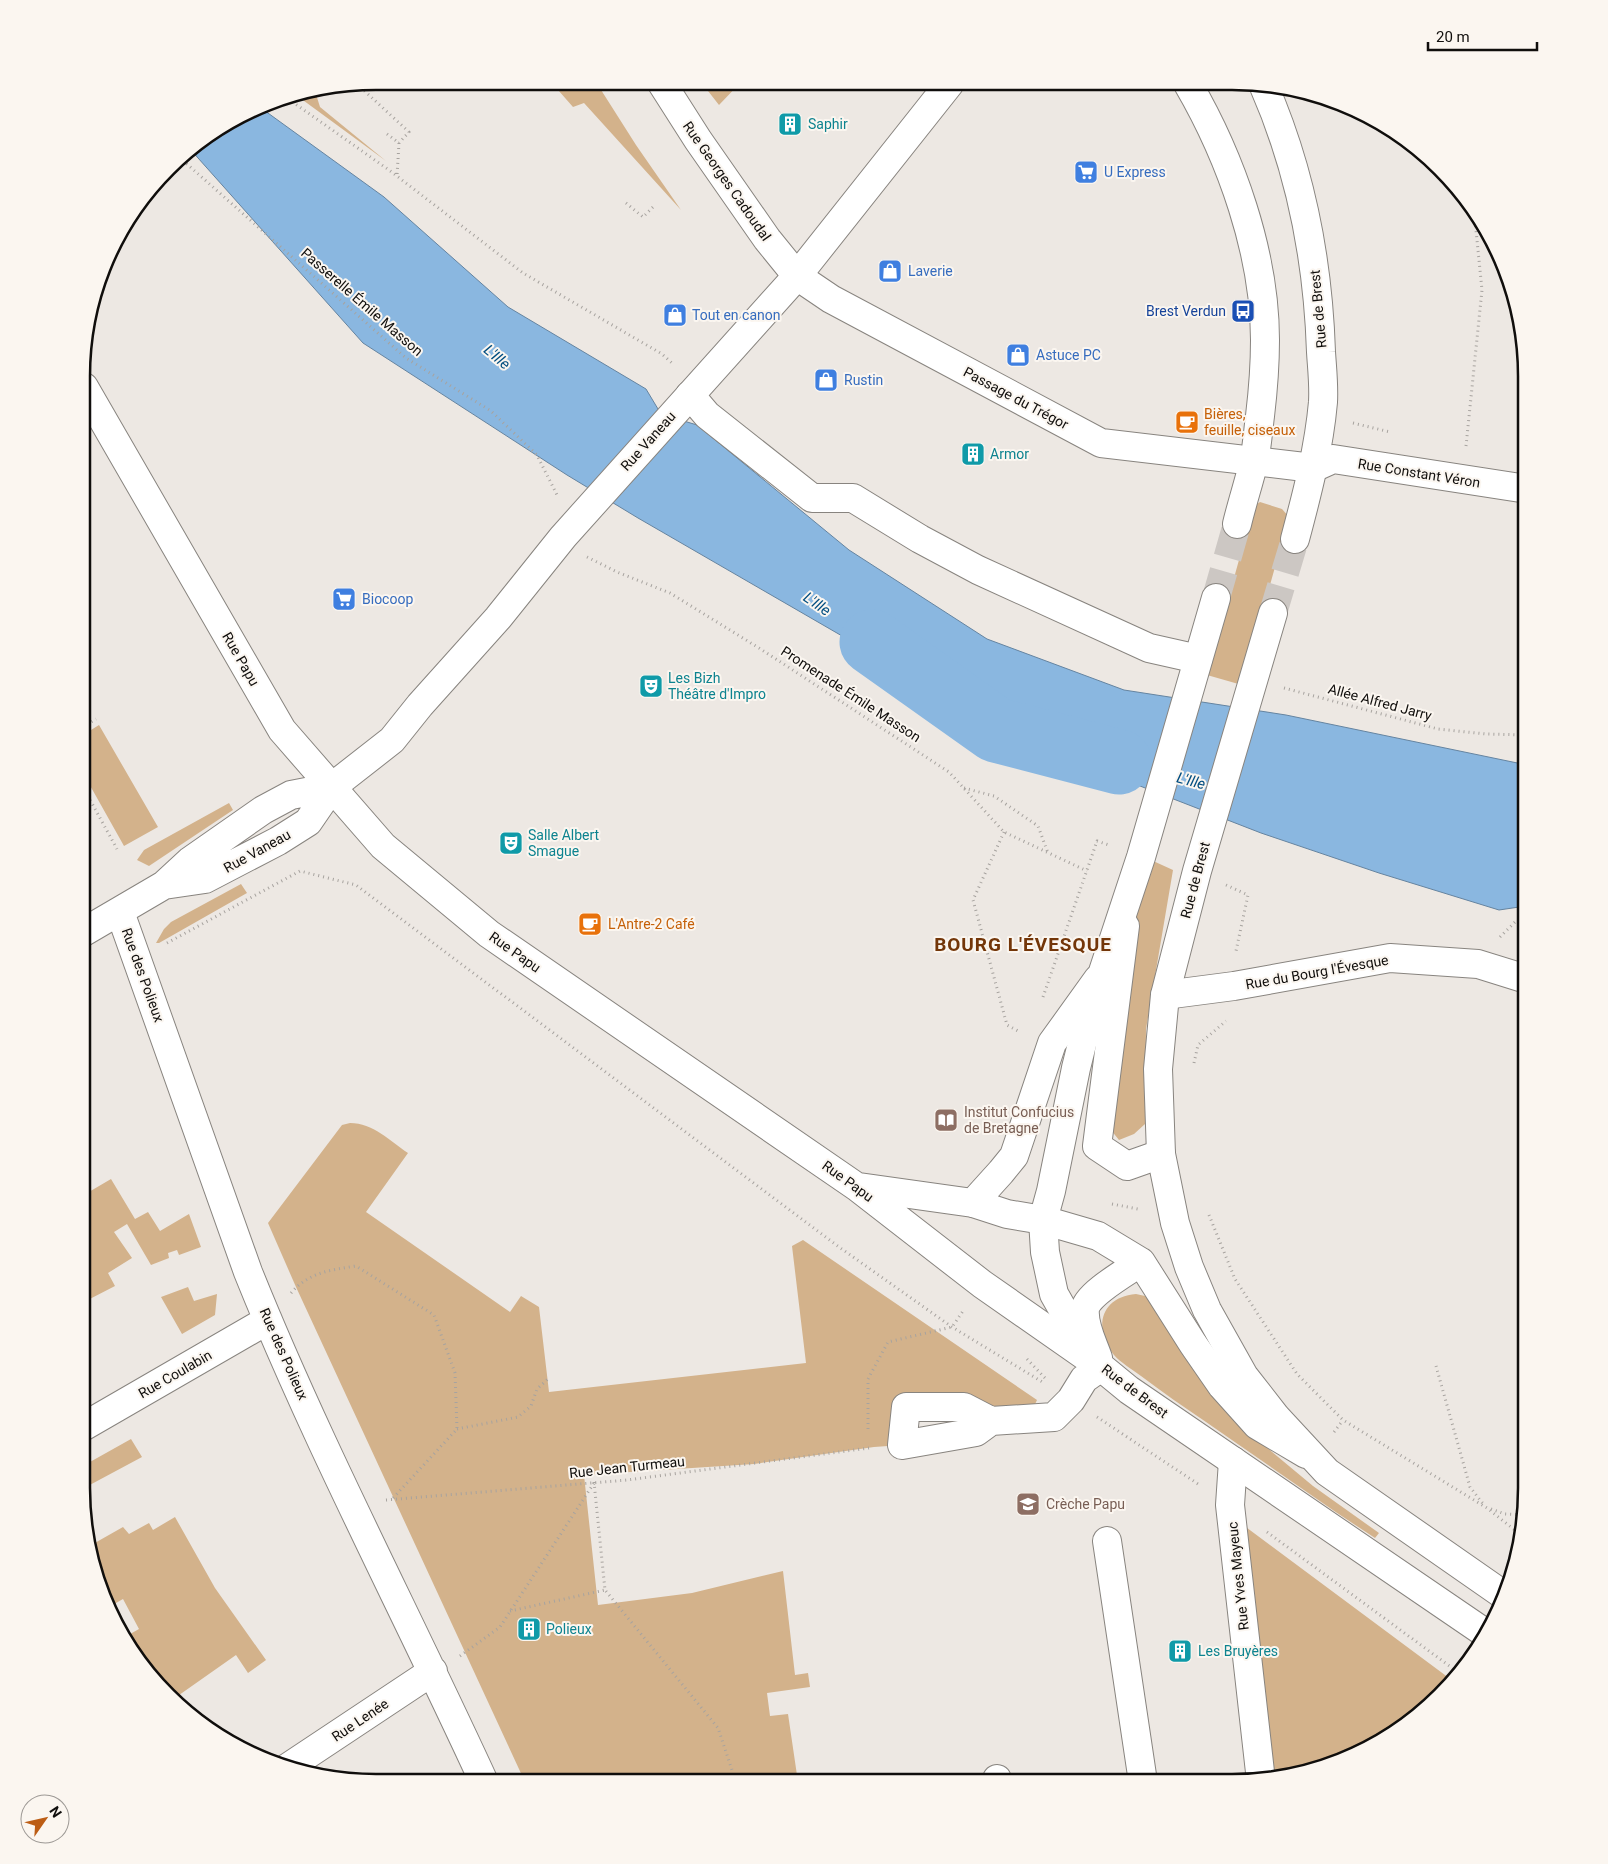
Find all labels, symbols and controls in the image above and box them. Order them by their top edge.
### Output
scale bar [1428,20,1537,52]
text: 20 m [1436,28,1470,46]
building icon: Saphir [777,111,803,137]
place label: Saphir [808,116,848,132]
street label: Rue Georges Cadoudal [680,118,774,244]
supermarket icon: U Express [1073,159,1099,185]
place label: U Express [1104,164,1166,180]
street label: Passerelle Émile Masson [298,244,427,359]
shop icon: Laverie [877,258,903,284]
place label: Laverie [908,263,953,279]
street label: Rue de Brest [1307,269,1329,349]
bus stop icon: Brest Verdun [1230,298,1256,324]
shop icon: Tout en canon [662,302,688,328]
place label: Brest Verdun [1146,303,1226,319]
place label: Tout en canon [692,307,780,323]
water label: L'Ille [480,341,514,373]
shop icon: Astuce PC [1005,342,1031,368]
place label: Astuce PC [1036,347,1101,363]
street label: Passage du Trégor [961,364,1071,433]
shop icon: Rustin [813,367,839,393]
place label: Rustin [844,372,883,388]
place label: Bières, feuille, ciseaux [1204,406,1295,438]
street label: Rue Vaneau [617,408,679,474]
cafe icon: Bières, feuille, ciseaux [1174,409,1200,435]
building icon: Armor [960,441,986,467]
place label: Armor [990,446,1029,462]
street label: Rue Constant Véron [1357,455,1481,491]
supermarket icon: Biocoop [331,586,357,612]
water label: L'Ille [800,588,834,620]
place label: Biocoop [362,591,413,607]
street label: Rue Papu [219,629,263,689]
street label: Promenade Émile Masson [778,642,924,745]
place label: Les Bizh Théâtre d'Impro [668,670,766,702]
theatre icon: Les Bizh Théâtre d'Impro [638,673,664,699]
street label: Allée Alfred Jarry [1326,680,1434,724]
water label: L'Ille [1175,769,1208,794]
street label: Rue Vaneau [221,826,293,876]
place label: Salle Albert Smague [528,827,600,859]
theatre icon: Salle Albert Smague [498,830,524,856]
street label: Rue de Brest [1177,840,1213,920]
cafe icon: L'Antre-2 Café [577,911,603,937]
place label: L'Antre-2 Café [608,916,695,932]
street label: Rue des Polieux [119,926,167,1024]
street label: Rue Papu [486,928,544,976]
district label: BOURG L'ÉVESQUE [934,933,1112,956]
street label: Rue du Bourg l'Évesque [1244,951,1390,992]
place label: Institut Confucius de Bretagne [964,1104,1074,1136]
library icon: Institut Confucius de Bretagne [933,1107,959,1133]
street label: Rue Papu [819,1157,877,1205]
street label: Rue des Polieux [257,1306,311,1402]
street label: Rue Coulabin [135,1347,215,1401]
street label: Rue de Brest [1099,1361,1172,1421]
street label: Rue Jean Turmeau [568,1453,686,1481]
school or university icon: Crèche Papu [1015,1491,1041,1517]
place label: Crèche Papu [1046,1496,1125,1512]
street label: Rue Yves Mayeuc [1224,1521,1252,1631]
building icon: Polieux [516,1616,542,1642]
place label: Polieux [546,1621,592,1637]
building icon: Les Bruyères [1167,1638,1193,1664]
place label: Les Bruyères [1198,1643,1278,1659]
street label: Rue Lenée [329,1695,391,1745]
north arrow [20,1794,70,1844]
text: N [46,1803,65,1820]

